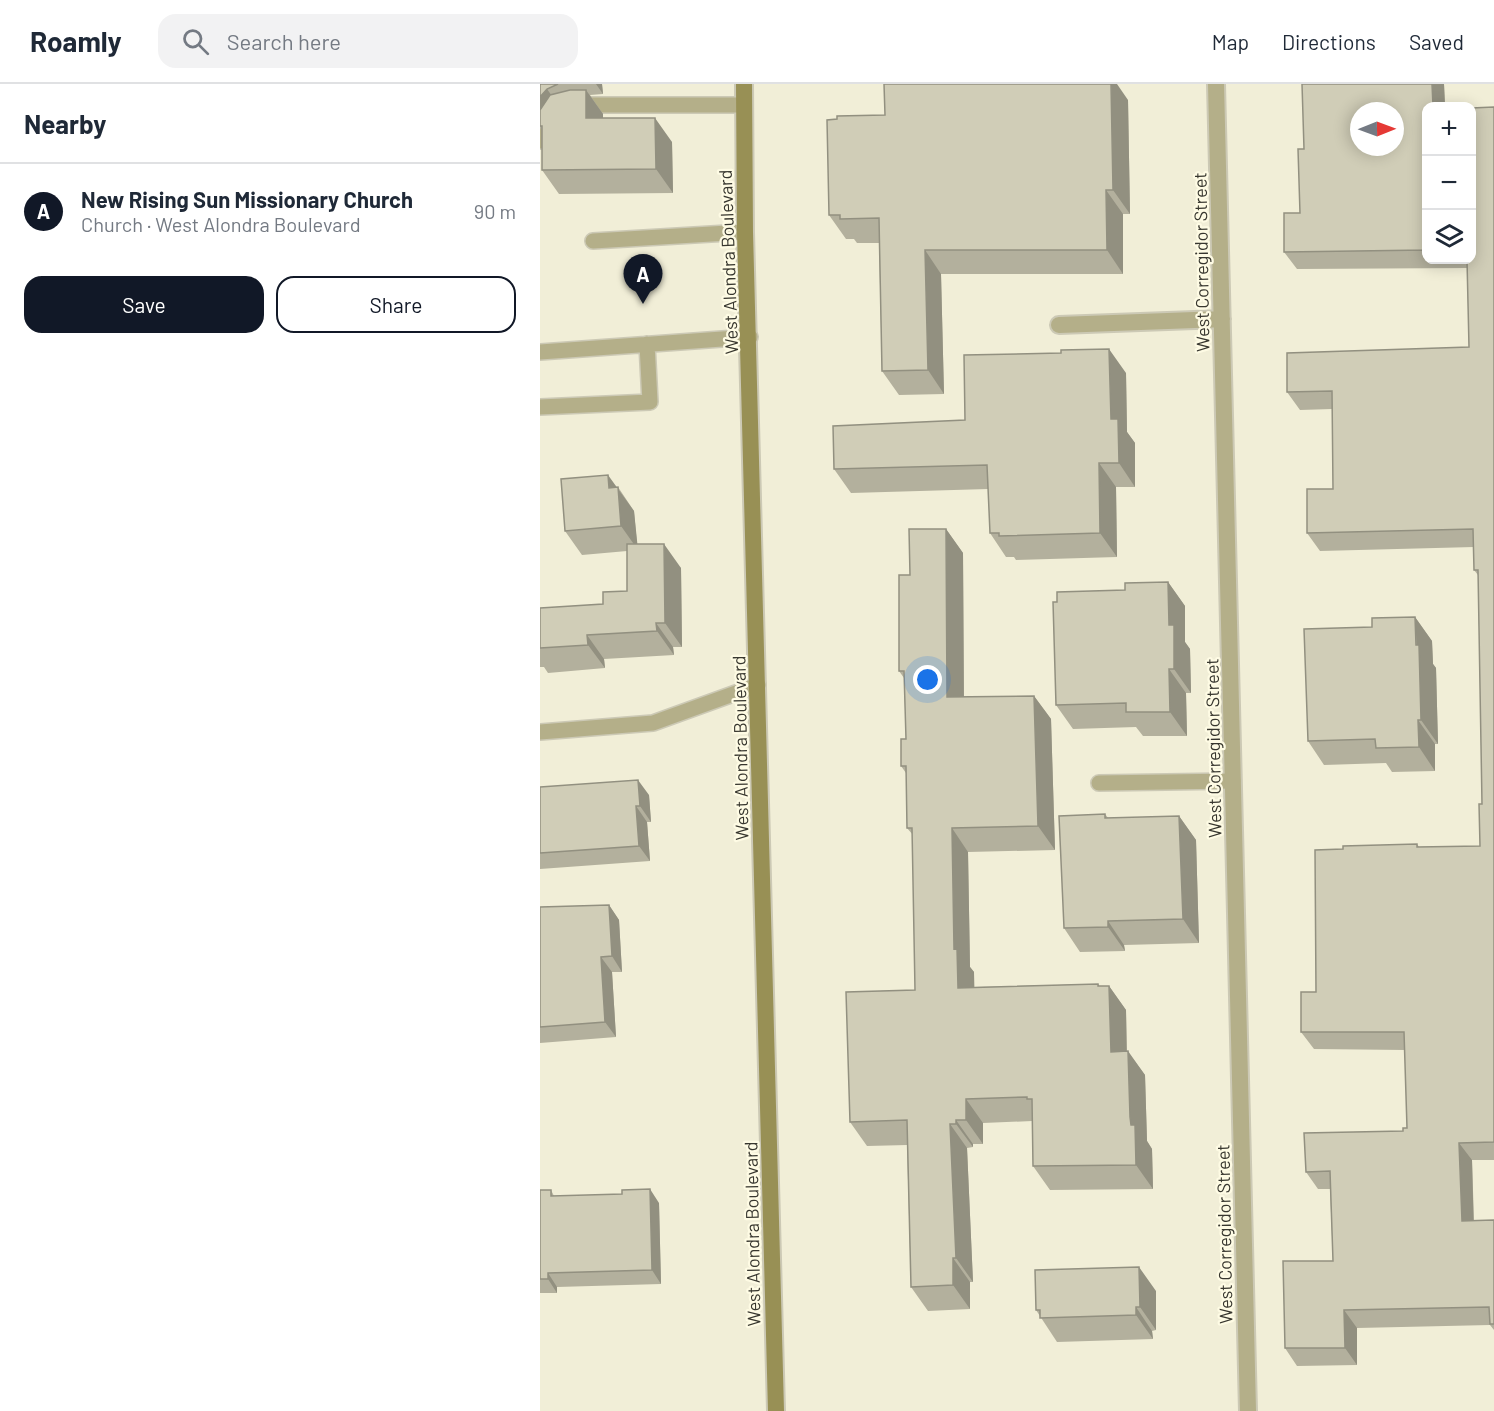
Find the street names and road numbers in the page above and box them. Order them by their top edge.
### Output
street label: West Alondra Boulevard [714,169,742,355]
street label: West Corregidor Street [1188,172,1214,352]
street label: West Alondra Boulevard [727,655,753,841]
street label: West Corregidor Street [1200,658,1226,838]
street label: West Alondra Boulevard [739,1141,765,1327]
street label: West Corregidor Street [1211,1144,1237,1324]

